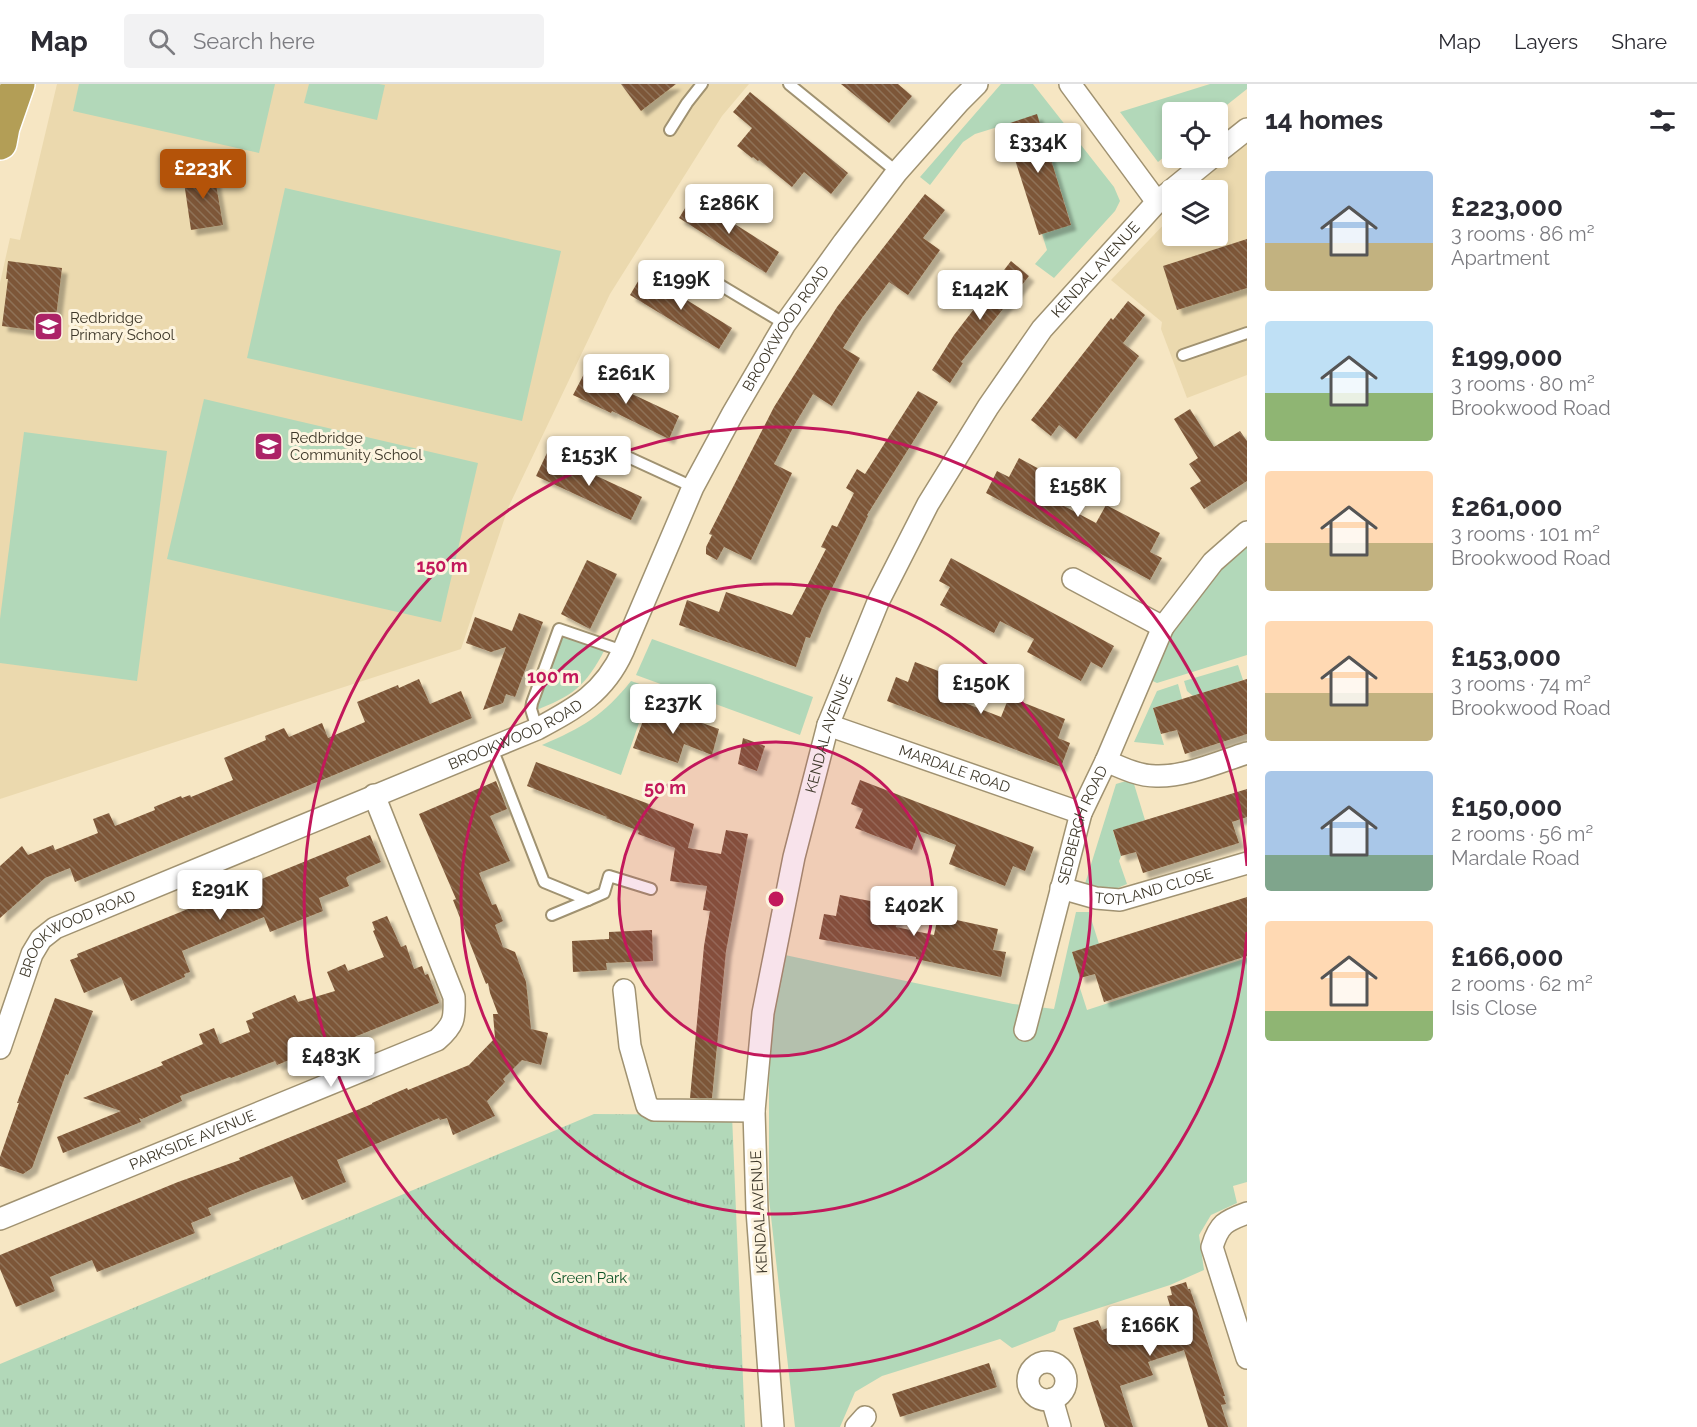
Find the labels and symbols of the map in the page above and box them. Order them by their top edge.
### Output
pin: £334K [996,123,1080,174]
pin: £223K [161,149,245,200]
pin: £286K [687,184,771,235]
street label: KENDAL AVENUE [1048,218,1144,321]
pin: £199K [639,260,723,311]
street label: BROOKWOOD ROAD [739,262,833,394]
pin: £142K [938,270,1022,321]
place label: Redbridge Primary School [70,309,176,344]
school or university icon: Redbridge Primary School [33,311,65,343]
pin: £261K [584,354,668,405]
place label: Redbridge Community School [290,429,423,464]
school or university icon: Redbridge Community School [253,431,285,463]
pin: £153K [547,436,631,487]
pin: £158K [1036,467,1120,518]
text: 150 m [417,555,468,576]
pin: £150K [939,664,1023,715]
text: 100 m [527,666,579,687]
street label: KENDAL AVENUE [802,672,856,795]
pin: £237K [631,684,715,735]
street label: BROOKWOOD ROAD [446,696,586,774]
street label: MARDALE ROAD [896,741,1013,797]
street label: SEDBERGH ROAD [1054,762,1112,887]
text: 50 m [644,777,686,798]
street label: TOTLAND CLOSE [1094,864,1215,909]
pin: £291K [178,870,262,921]
pin: £402K [872,886,956,937]
street label: BROOKWOOD ROAD [16,887,139,980]
centre of rings [766,889,786,909]
pin: £483K [289,1037,373,1088]
street label: PARKSIDE AVENUE [127,1106,258,1174]
street label: KENDAL AVENUE [747,1150,771,1274]
park label: Green Park [551,1269,627,1287]
pin: £166K [1108,1306,1192,1357]

